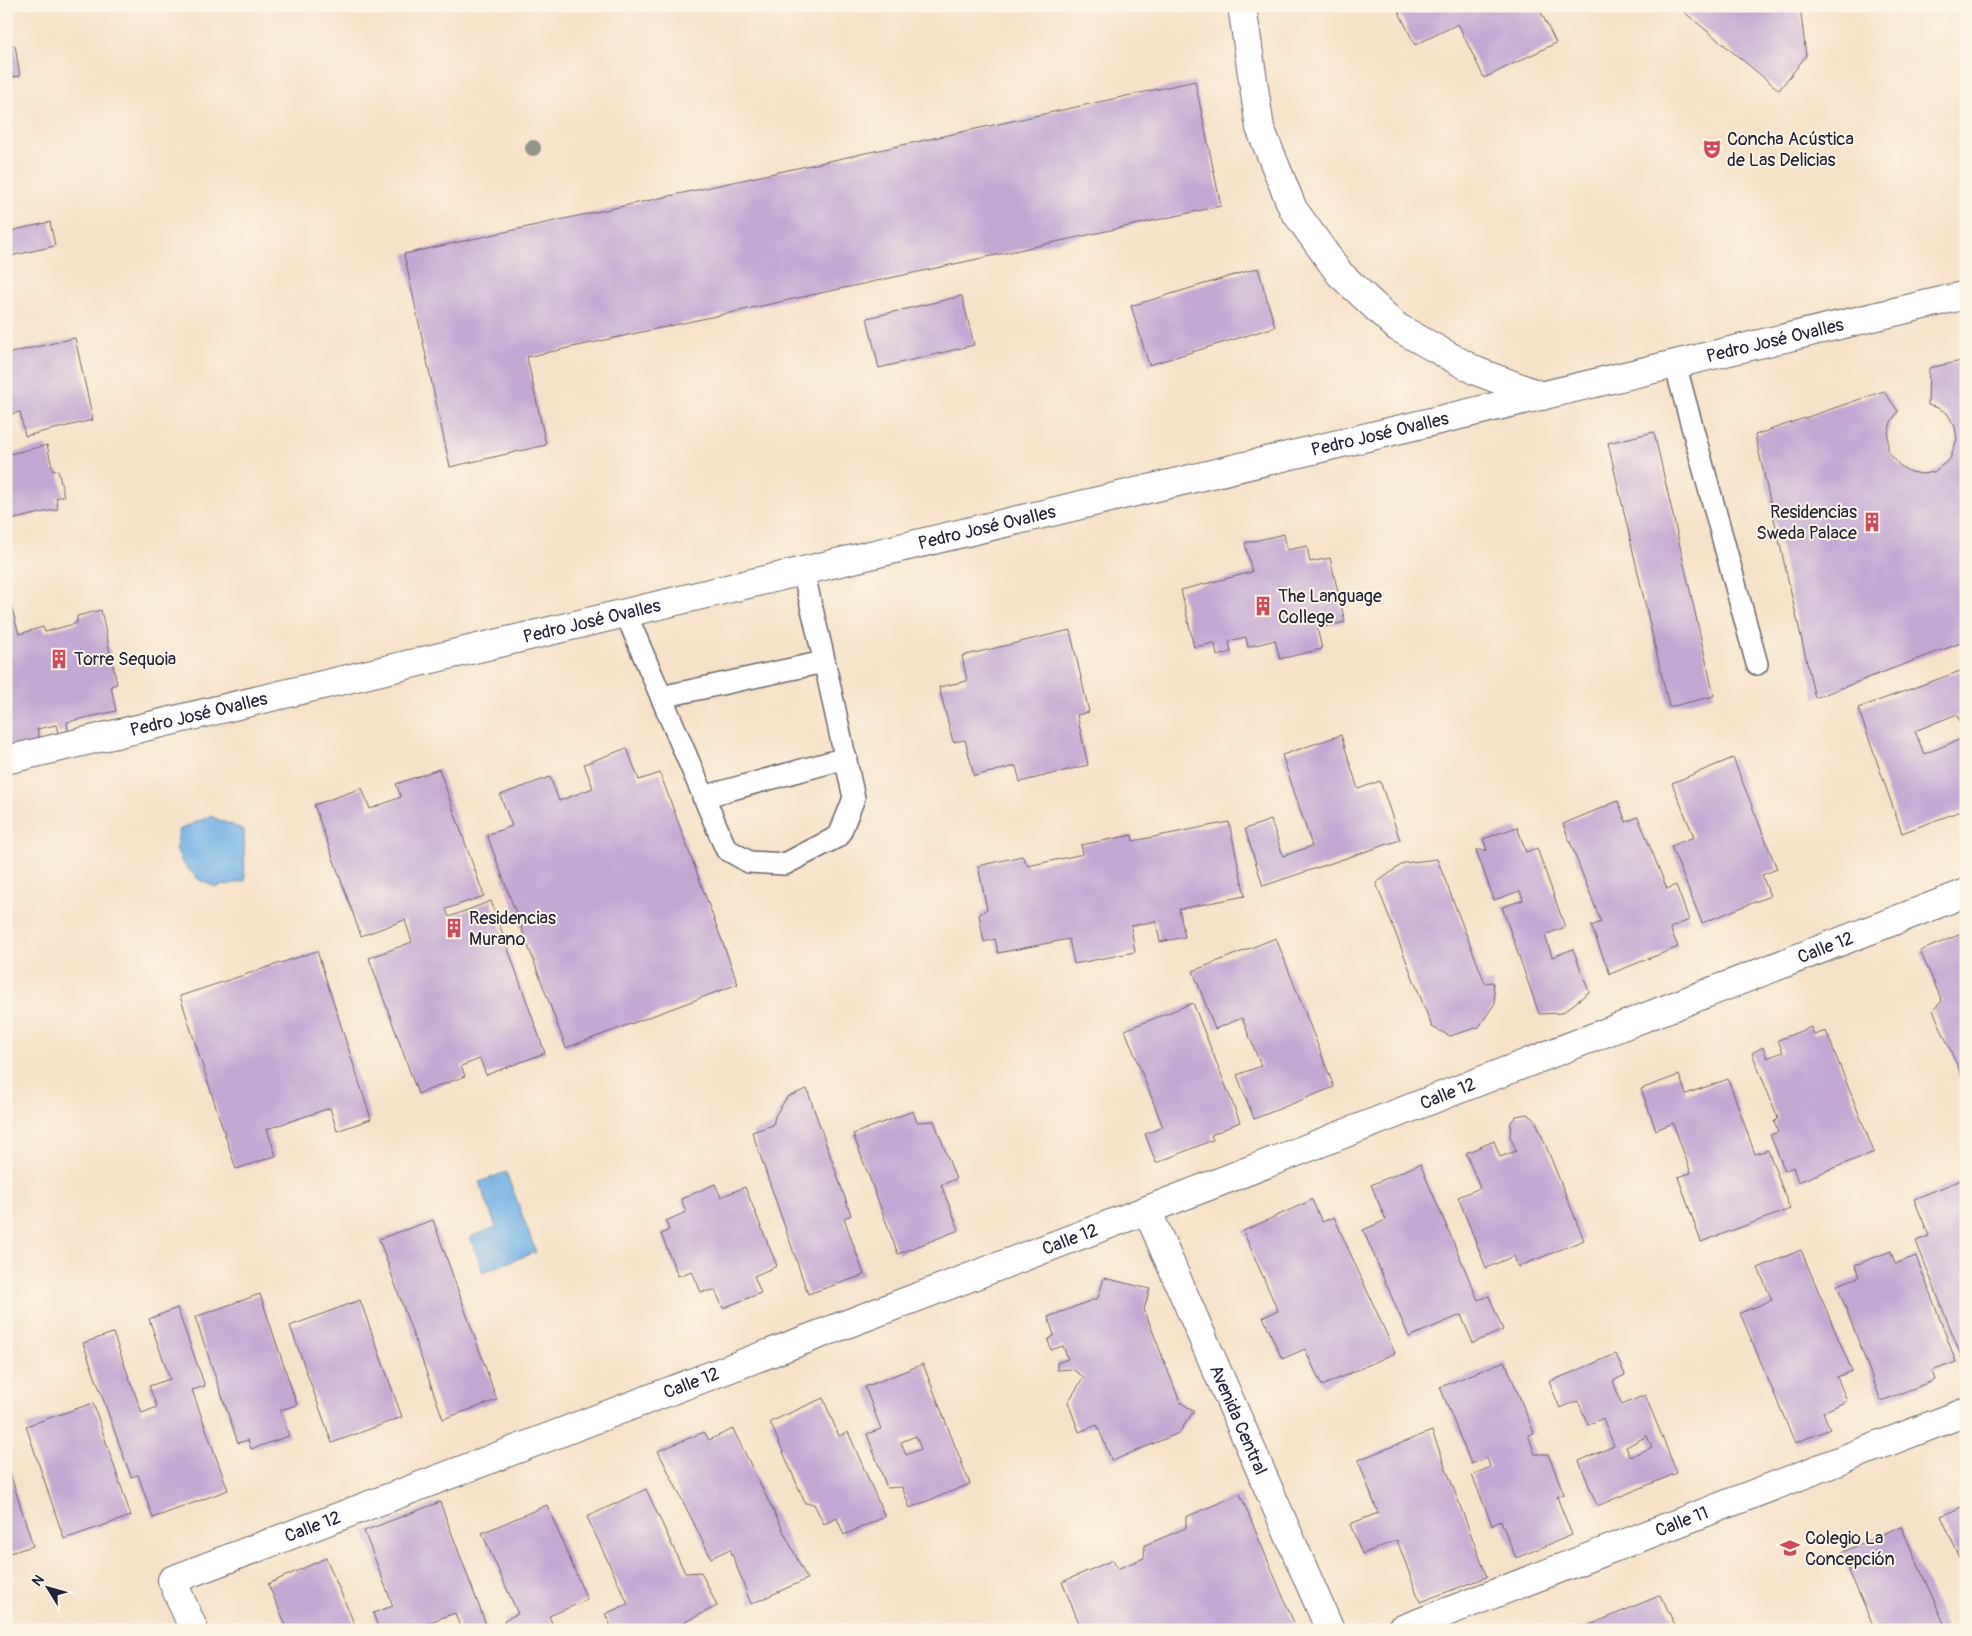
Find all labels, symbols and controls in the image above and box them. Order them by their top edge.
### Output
place label: Concha Acústica de Las Delicias [1727,128,1854,172]
theatre icon: Concha Acústica de Las Delicias [1701,138,1723,160]
street label: Pedro José Ovalles [1704,313,1846,368]
street label: Pedro José Ovalles [1309,407,1451,462]
street label: Pedro José Ovalles [916,500,1058,555]
place label: Residencias Sweda Palace [1756,501,1857,545]
building icon: Residencias Sweda Palace [1861,511,1883,533]
place label: The Language College [1278,585,1382,629]
street label: Pedro José Ovalles [521,594,663,649]
building icon: The Language College [1252,595,1274,617]
building icon: Torre Sequoia [48,648,70,670]
place label: Torre Sequoia [74,648,176,671]
street label: Pedro José Ovalles [128,687,270,742]
place label: Residencias Murano [469,907,556,951]
building icon: Residencias Murano [443,917,465,939]
street label: Calle 12 [1794,927,1857,969]
street label: Calle 12 [1417,1073,1479,1115]
street label: Calle 12 [1039,1219,1101,1261]
street label: Calle 12 [660,1362,723,1404]
street label: Avenida Central [1204,1362,1272,1479]
street label: Calle 11 [1652,1501,1712,1543]
street label: Calle 12 [282,1506,344,1548]
place label: Colegio La Concepción [1805,1527,1895,1571]
school or university icon: Colegio La Concepción [1779,1537,1801,1559]
north arrow [22,1564,72,1614]
text: N [28,1572,48,1589]

